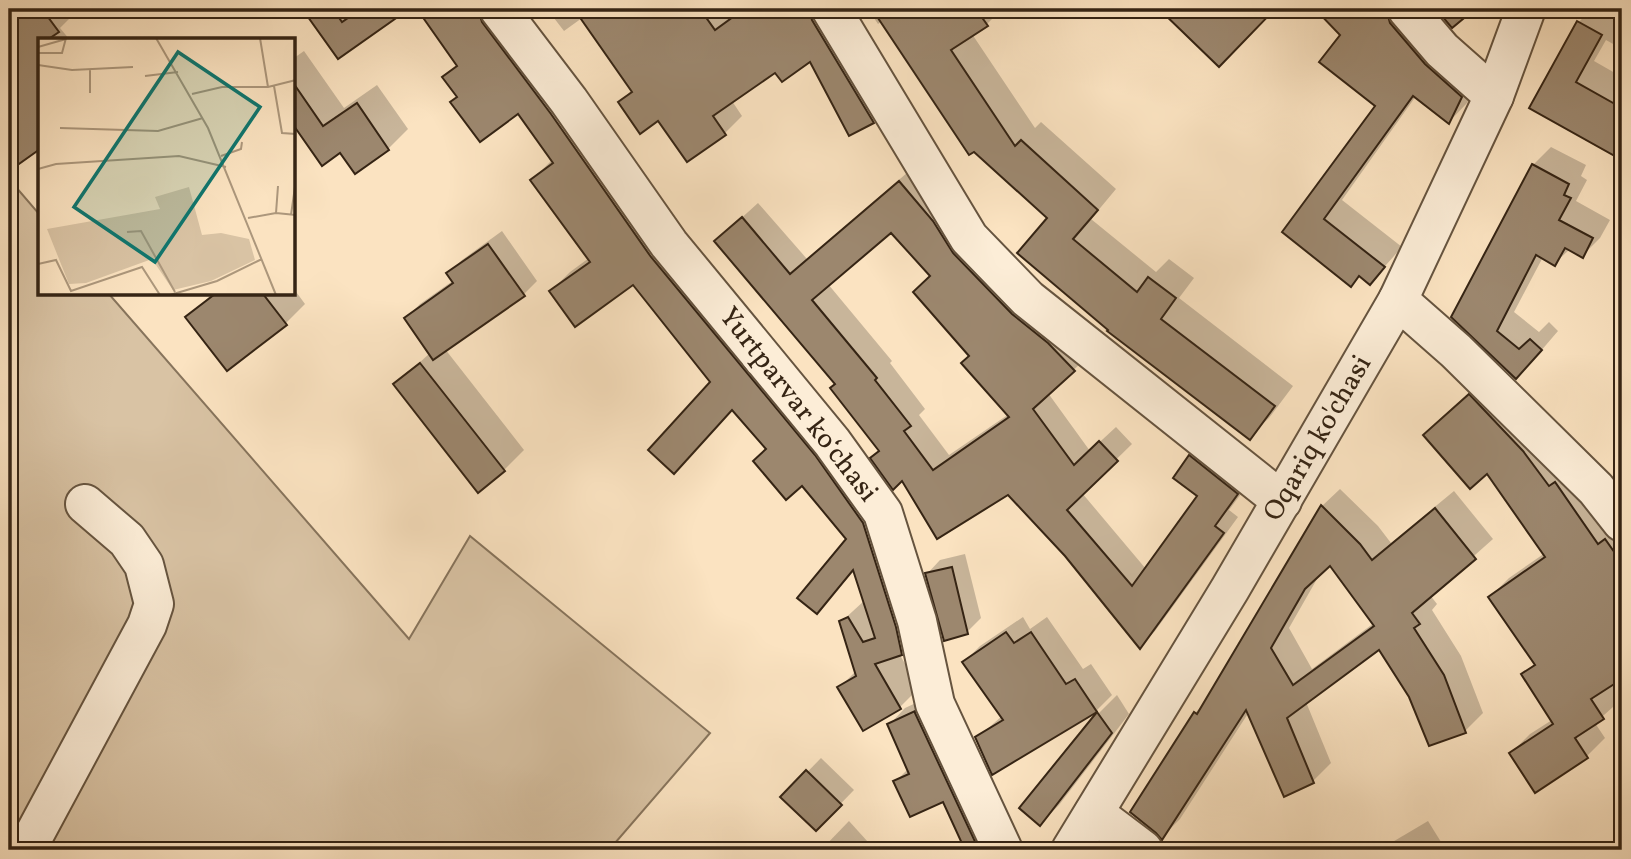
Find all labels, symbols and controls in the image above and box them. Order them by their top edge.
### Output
inset map [38,38,296,296]
street label: Yurtparvar koʻchasi [709,299,887,511]
street label: Oqariq ko'chasi [1254,348,1381,529]

